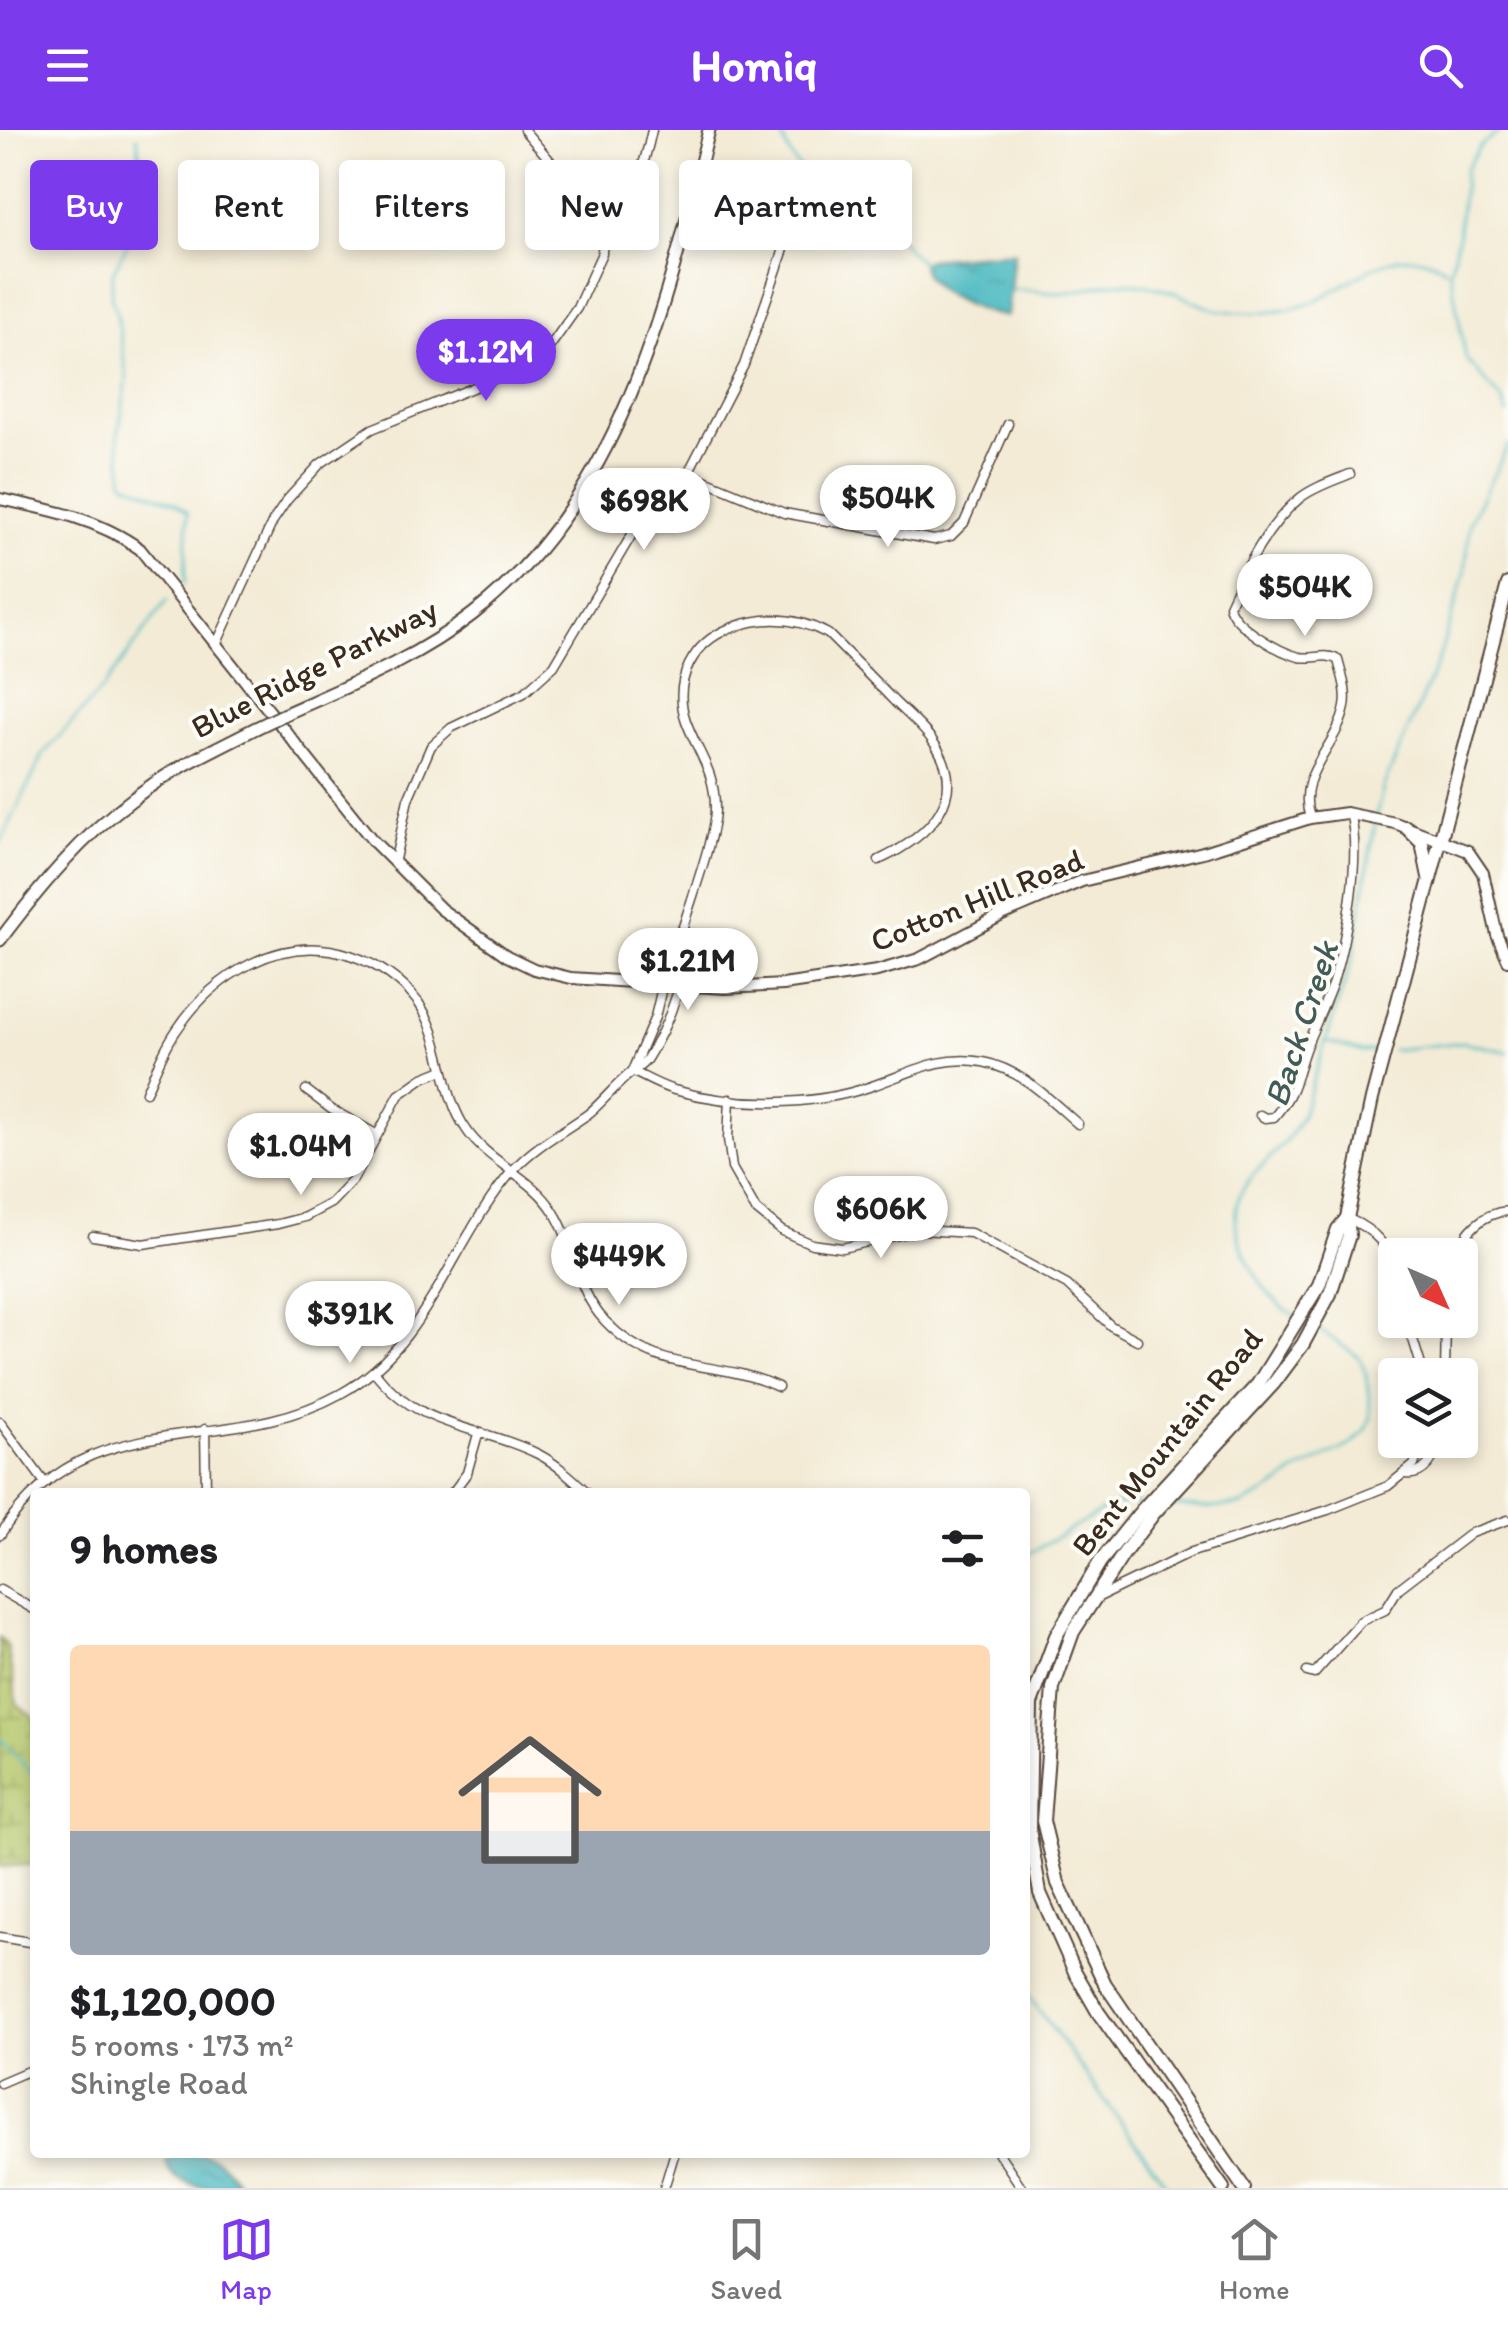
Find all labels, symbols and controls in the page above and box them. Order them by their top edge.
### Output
icon: menu [40,38,95,93]
text: Homiq [691,38,817,92]
icon: search [1413,38,1468,93]
chip: Buy [30,160,158,250]
chip: Rent [178,160,319,250]
chip: Filters [339,160,505,250]
chip: New [525,160,659,250]
chip: Apartment [679,160,912,250]
pin: $1.12M [405,319,567,404]
text: $1.12M [438,332,534,370]
pin: $504K [818,465,958,550]
pin: $698K [574,468,714,553]
text: $504K [842,478,934,516]
text: $698K [600,481,688,519]
pin: $504K [1235,554,1375,639]
text: $504K [1259,567,1351,605]
street label: Blue Ridge Parkway [185,590,443,746]
street label: Cotton Hill Road [865,840,1089,960]
pin: $1.21M [607,928,769,1013]
water label: Back Creek [1255,934,1348,1112]
text: $1.21M [640,941,736,979]
pin: $1.04M [220,1113,382,1198]
text: $1.04M [249,1126,353,1164]
pin: $606K [811,1176,951,1261]
text: $606K [836,1189,926,1227]
pin: $449K [549,1223,689,1308]
text: $449K [573,1236,665,1274]
north arrow [1378,1238,1478,1338]
map controls [1378,1238,1478,1458]
pin: $391K [280,1281,420,1366]
text: $391K [307,1294,393,1332]
street label: Bent Mountain Road [1063,1320,1271,1564]
button: layers [1378,1358,1478,1458]
icon: filters [935,1521,990,1576]
text: 9 homes [70,1523,218,1574]
icon: home [440,1710,620,1890]
text: $1,120,000 [70,1975,276,2026]
text: 5 rooms · 173 m² [70,2026,294,2064]
text: Shingle Road [70,2064,248,2102]
tab: Map [219,2212,274,2306]
tab: Saved [711,2212,782,2306]
tab: Home [1219,2212,1290,2306]

